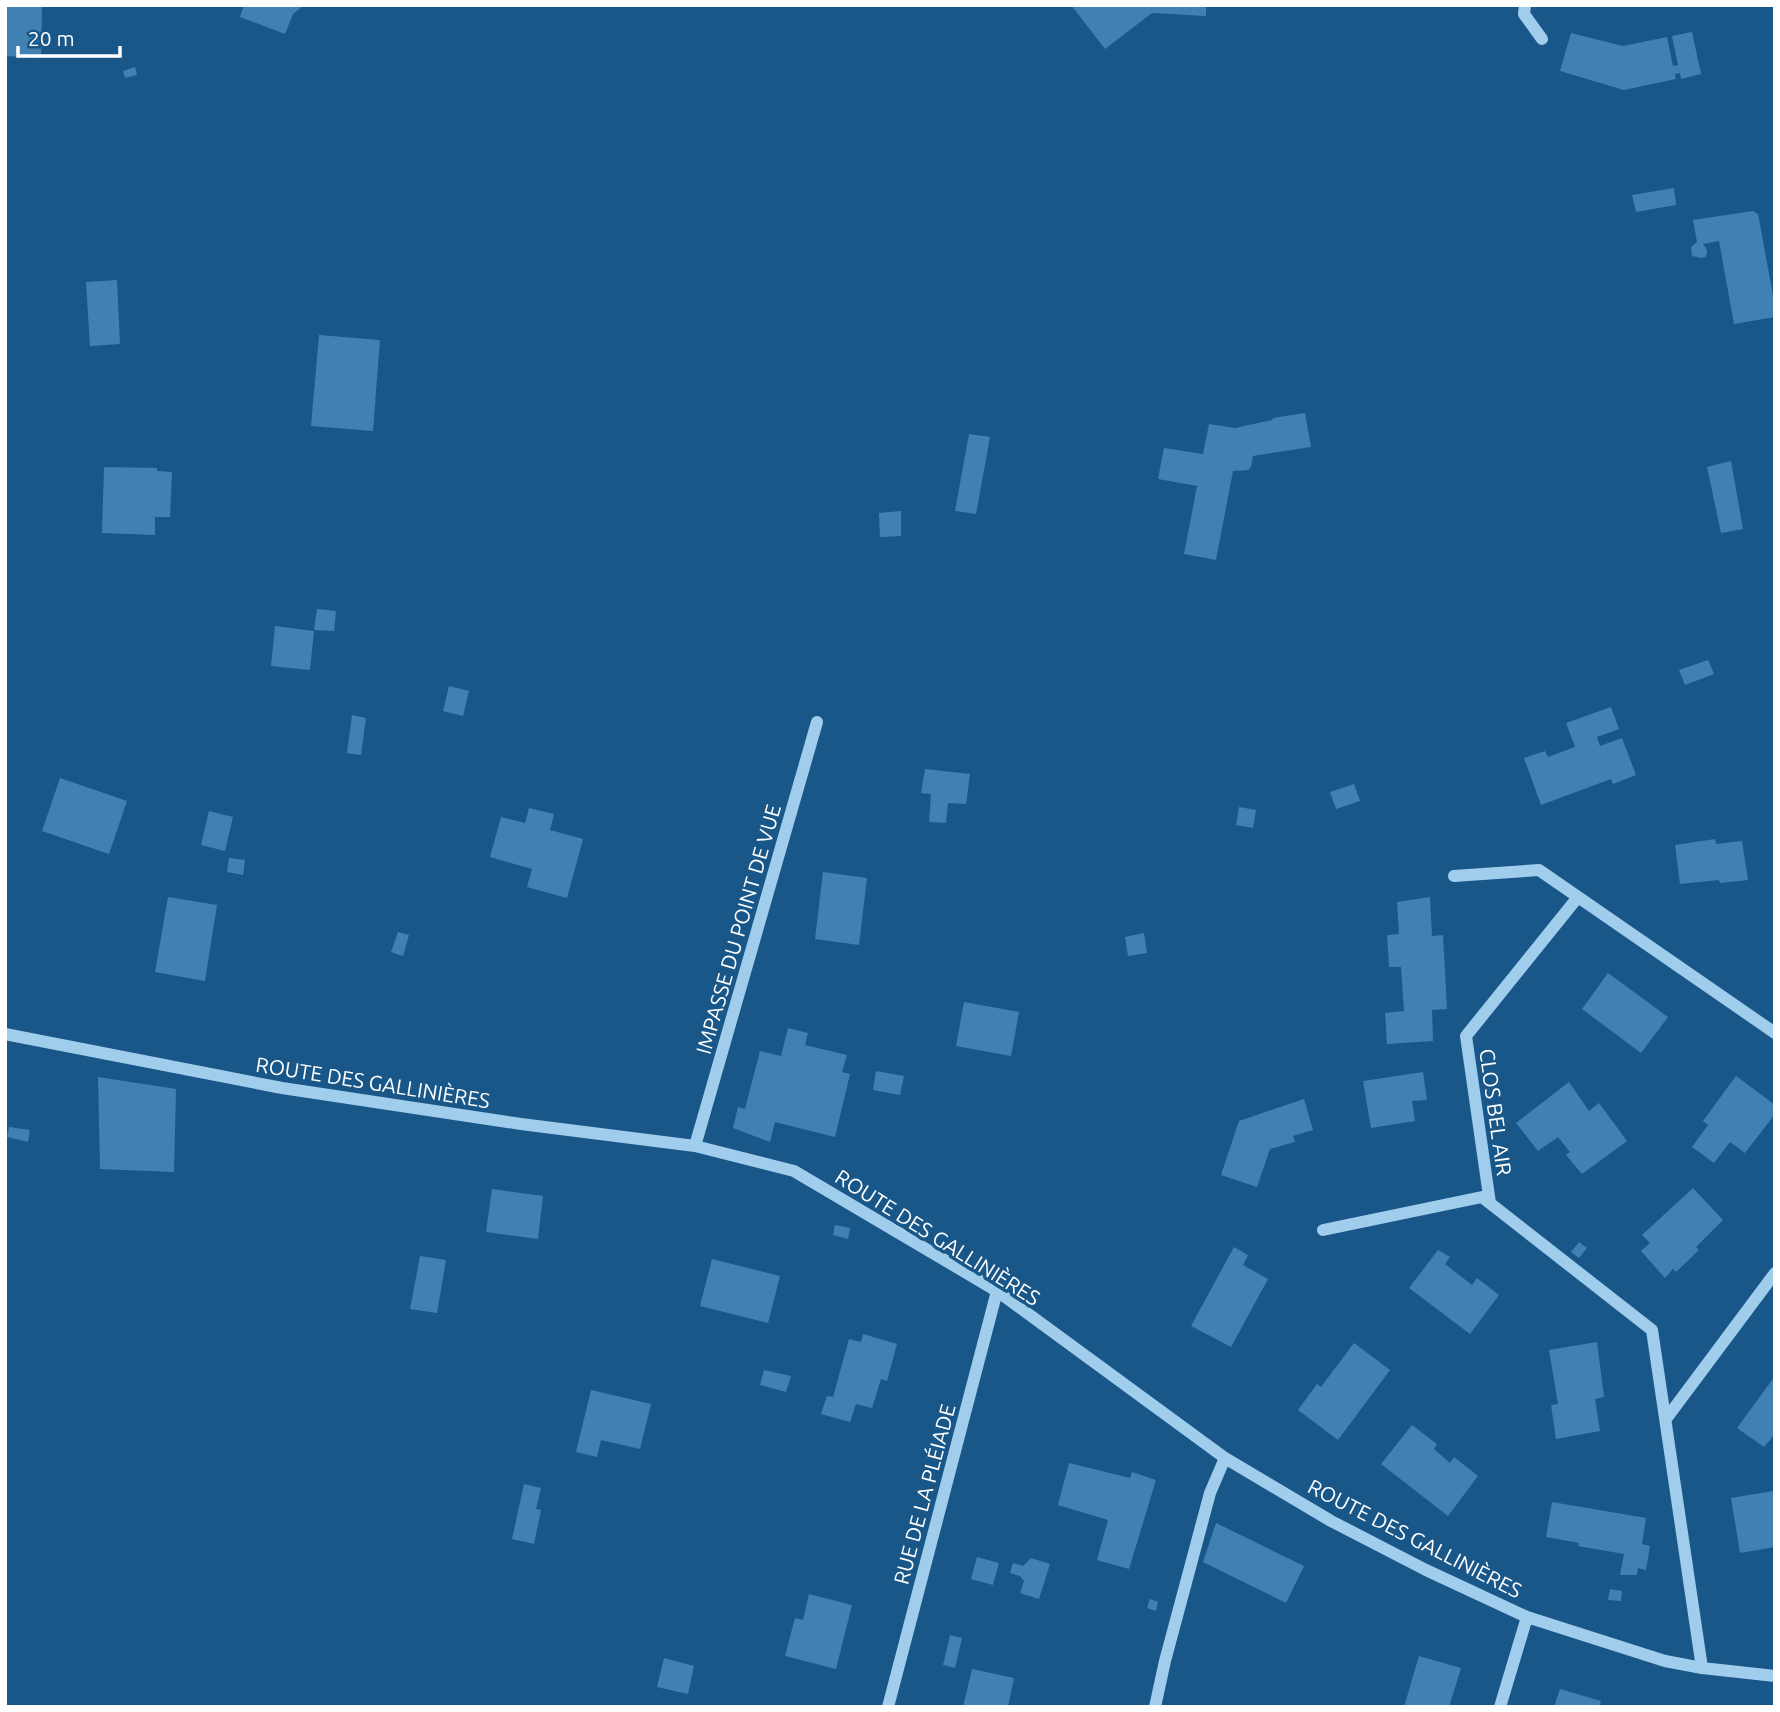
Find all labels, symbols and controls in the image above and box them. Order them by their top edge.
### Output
scale bar [18,14,119,58]
text: 20 m [28,26,75,50]
street label: IMPASSE DU POINT DE VUE [691,801,785,1057]
street label: CLOS BEL AIR [1475,1047,1517,1177]
street label: ROUTE DES GALLINIÈRES [254,1052,492,1112]
street label: ROUTE DES GALLINIÈRES [831,1164,1045,1310]
street label: RUE DE LA PLÉIADE [888,1401,960,1587]
street label: ROUTE DES GALLINIÈRES [1304,1474,1526,1602]

